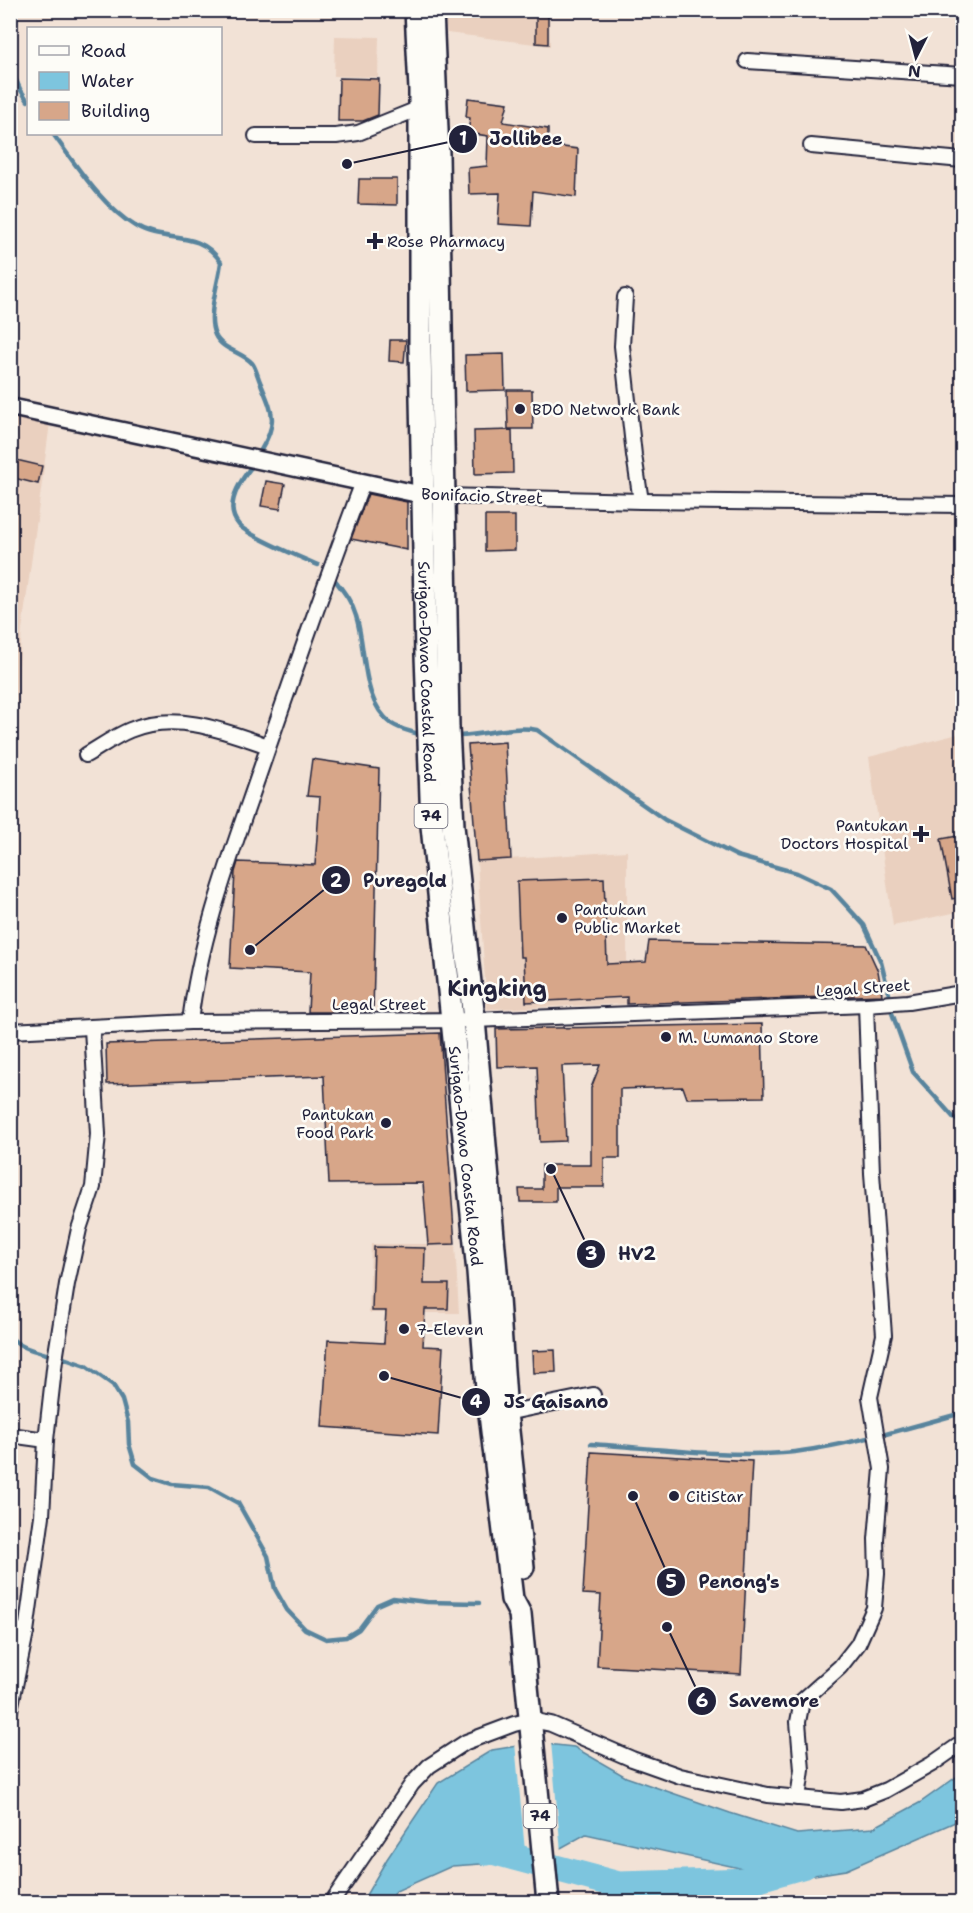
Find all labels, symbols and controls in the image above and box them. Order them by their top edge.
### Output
legend [27,27,222,135]
north arrow [886,27,946,87]
text: Road [81,39,126,63]
text: N [907,60,922,83]
text: Water [81,69,134,93]
text: Building [81,99,150,123]
callout: Jollibee [448,121,575,157]
text: 1 [459,127,467,151]
text: Jollibee [489,127,563,151]
place label: Rose Pharmacy [387,231,505,252]
marker: Rose Pharmacy [368,234,382,248]
place label: BDO Network Bank [532,399,680,420]
marker: BDO Network Bank [513,402,527,416]
street label: Bonifacio Street [421,483,543,509]
street label: Surigao-Davao Coastal Road [414,561,441,783]
road number: 74 [414,804,448,828]
place label: Pantukan Doctors Hospital [781,815,908,854]
marker: Pantukan Doctors Hospital [912,825,930,843]
callout: Puregold [321,862,459,898]
text: 2 [330,869,343,893]
text: Puregold [363,869,447,893]
place label: Pantukan Public Market [574,899,681,938]
marker: Pantukan Public Market [555,911,569,925]
district label: Kingking [447,974,547,1003]
street label: Legal Street [815,974,911,1002]
street label: Legal Street [332,994,426,1015]
place label: M. Lumanao Store [678,1027,819,1048]
marker: M. Lumanao Store [659,1030,673,1044]
street label: Surigao-Davao Coastal Road [444,1045,488,1267]
place label: Pantukan Food Park [296,1104,374,1143]
marker: Pantukan Food Park [379,1116,393,1130]
callout: HV2 [576,1236,668,1272]
text: 3 [585,1242,597,1266]
text: HV2 [618,1242,656,1266]
place label: 7-Eleven [416,1319,484,1340]
marker: 7-Eleven [397,1322,411,1336]
callout: JS Gaisano [461,1384,620,1420]
text: 4 [470,1390,483,1414]
text: JS Gaisano [503,1390,609,1414]
place label: CitiStar [686,1486,744,1507]
marker: CitiStar [667,1489,681,1503]
callout: Penong's [656,1564,791,1600]
text: 5 [665,1570,677,1594]
text: Penong's [698,1570,780,1594]
callout: Savemore [687,1683,831,1719]
text: 6 [696,1689,708,1713]
text: Savemore [729,1689,820,1713]
road number: 74 [524,1804,556,1828]

